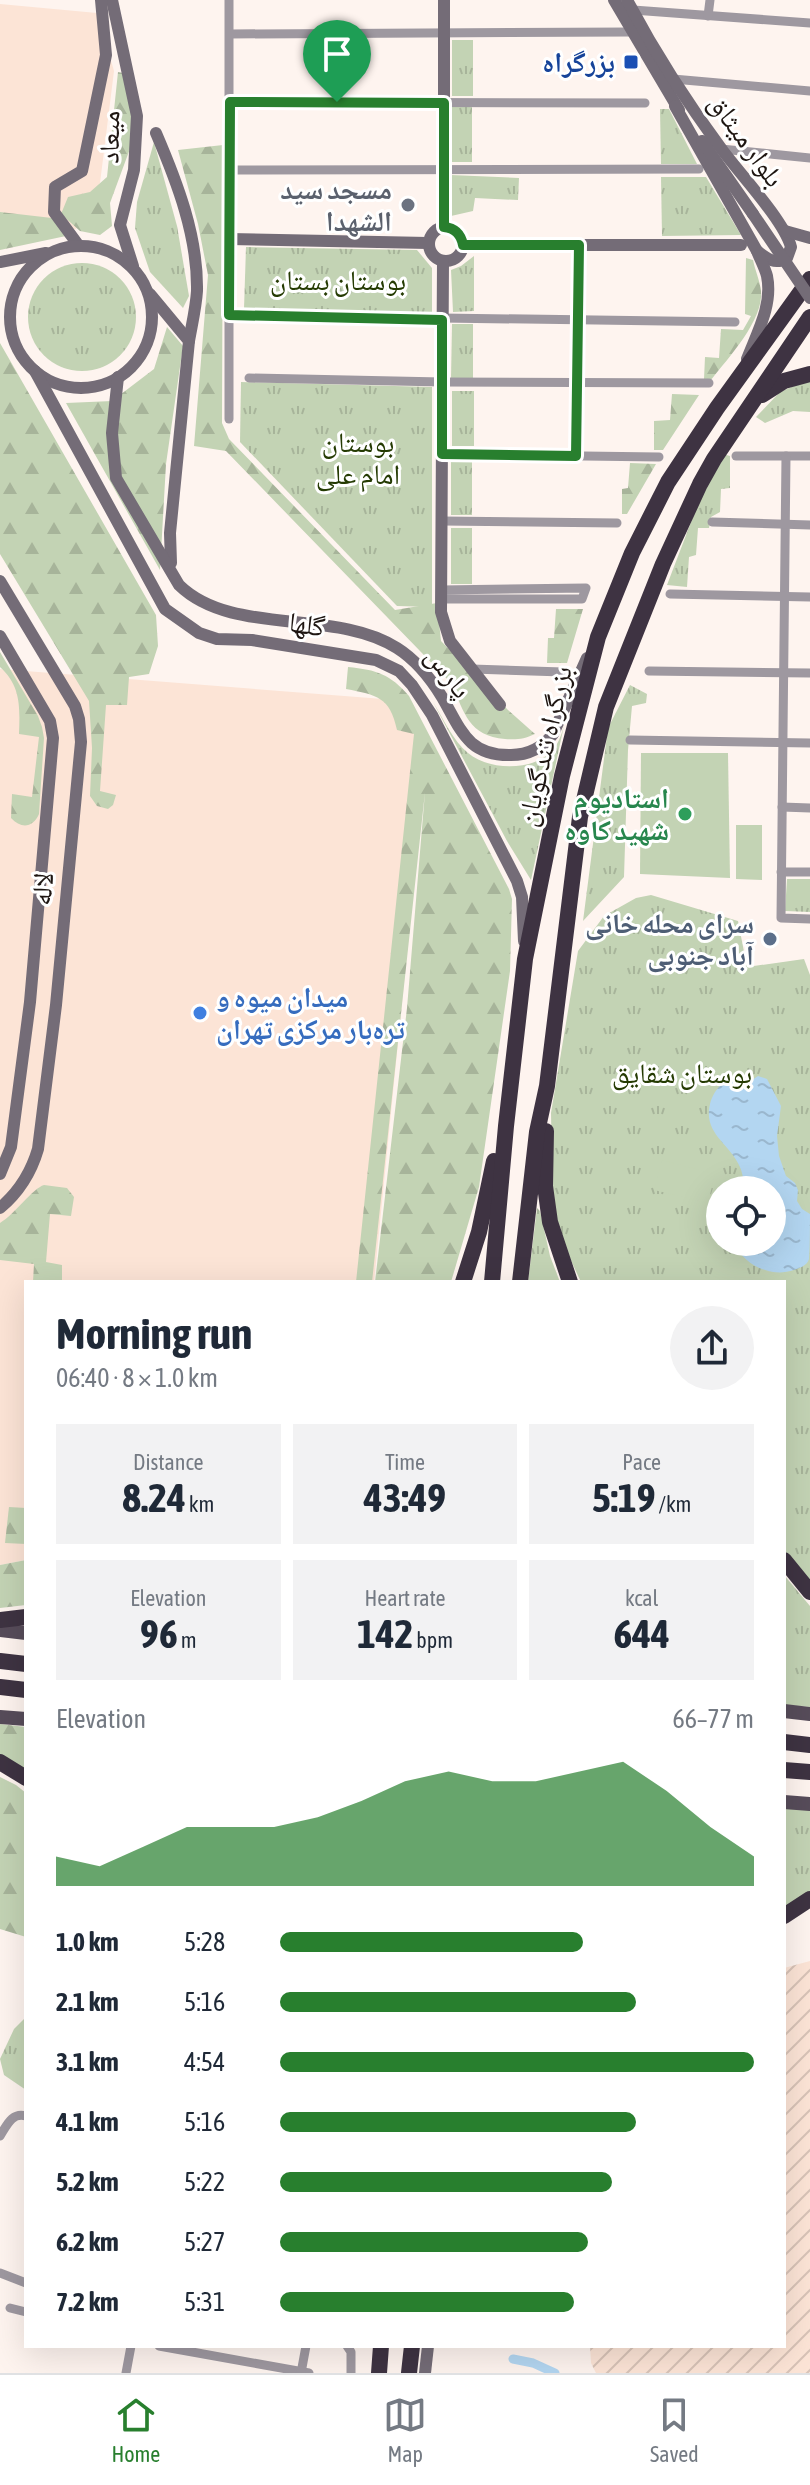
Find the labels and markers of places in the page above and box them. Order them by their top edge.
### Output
pin [303,20,371,102]
place label: بزرگراه [542,46,615,79]
marker: بزرگراه [622,53,640,71]
place label: مسجد سید الشهدا [280,173,392,237]
marker: مسجد سید الشهدا [399,196,417,214]
place label: استادیوم شهید کاوه [565,782,669,847]
marker: استادیوم شهید کاوه [676,805,694,823]
place label: سرای محله خانی آباد جنوبی [585,907,754,973]
marker: سرای محله خانی آباد جنوبی [761,930,779,948]
place label: میدان میوه و تره‌بار مرکزی تهران [216,981,405,1046]
marker: میدان میوه و تره‌بار مرکزی تهران [191,1004,209,1022]

